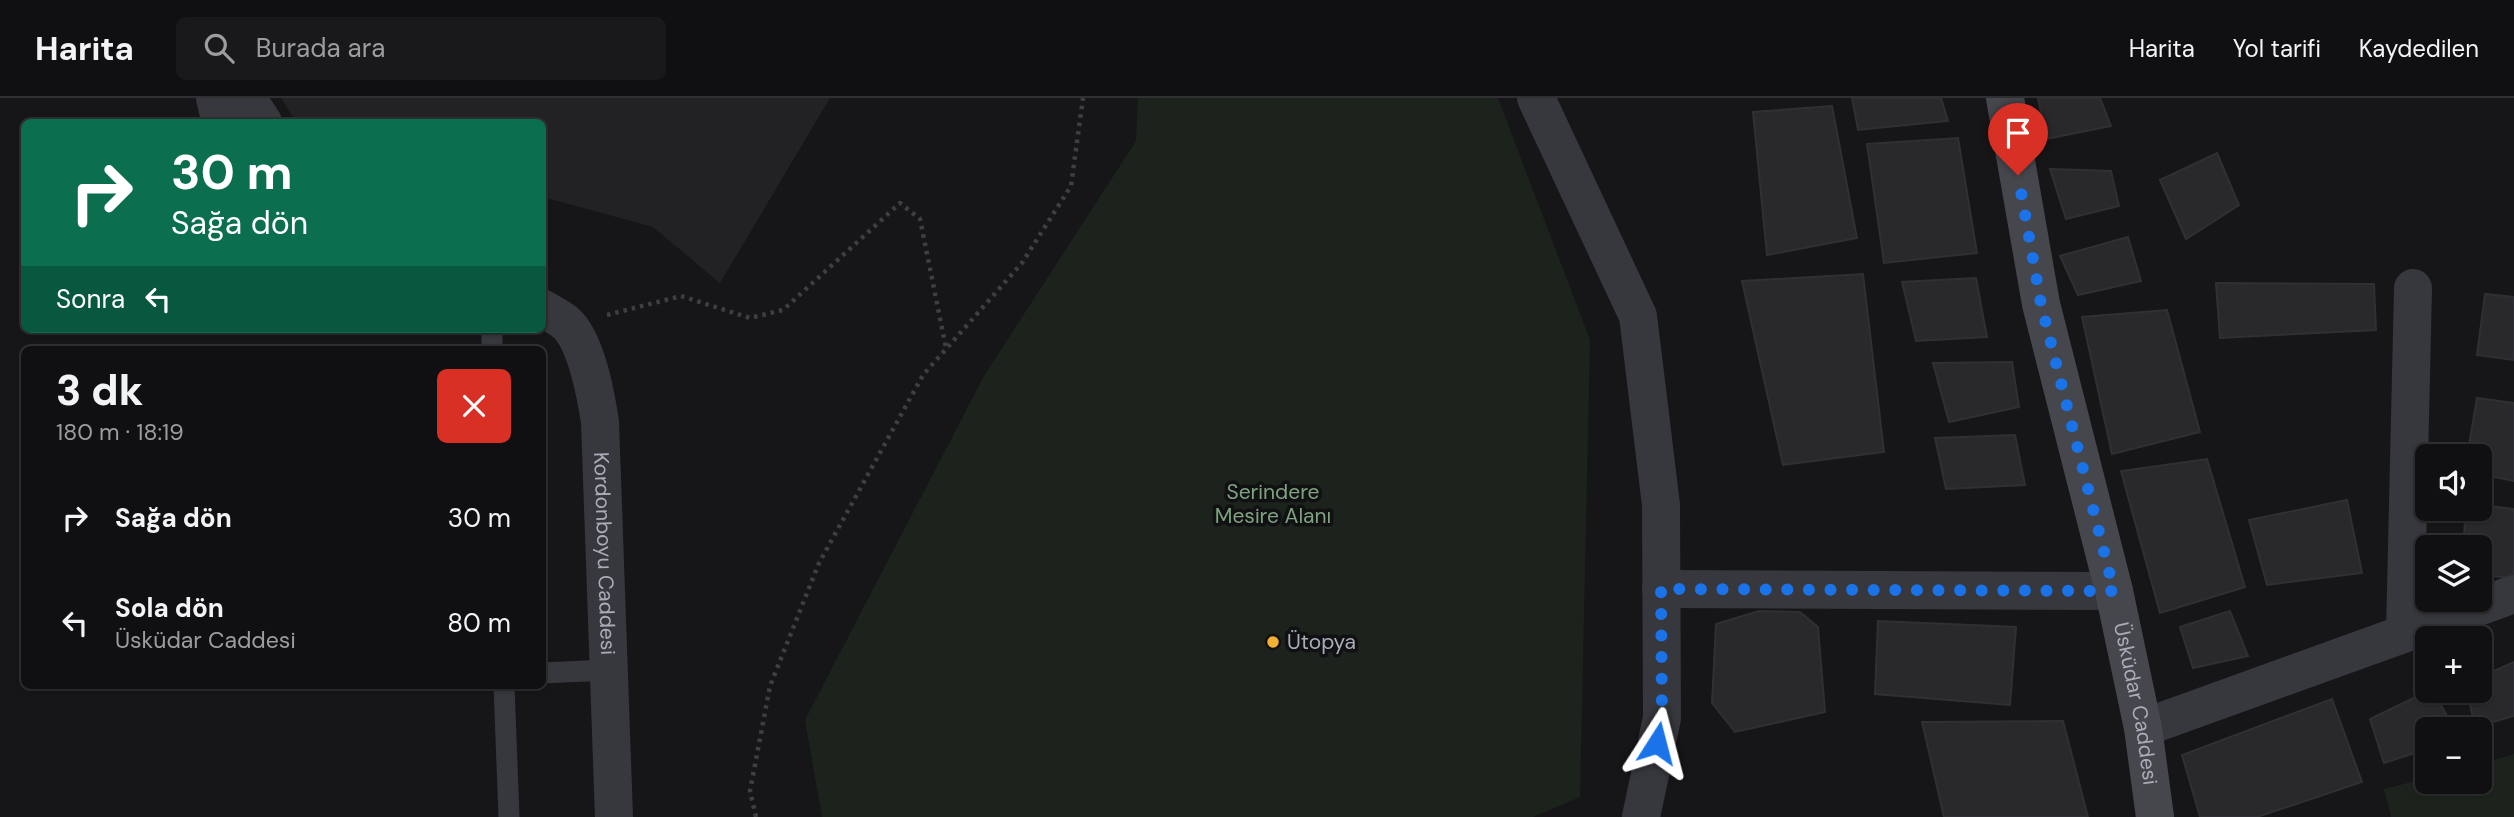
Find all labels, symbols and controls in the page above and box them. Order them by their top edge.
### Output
search box [176,17,666,80]
text: Harita [35,27,134,70]
icon: search [200,29,238,67]
text: Burada ara [256,31,385,65]
text: Harita [2129,33,2195,64]
text: Yol tarifi [2233,33,2321,64]
text: Kaydedilen [2359,33,2479,64]
pin [1988,103,2048,175]
icon: arrive [1999,114,2037,152]
text: 30 m [171,140,293,204]
icon: right [56,147,147,238]
text: Sağa dön [171,202,308,244]
icon: left [139,280,177,318]
text: Sonra [56,282,125,316]
text: 3 dk [56,363,143,418]
button: close [437,369,511,443]
text: 180 m · 18:19 [56,417,184,447]
map controls [2415,444,2492,794]
button: sound [2415,444,2492,521]
street label: Kordonboyu Caddesi [587,451,622,656]
park label: Serindere Mesire Alanı [1215,478,1331,530]
icon: right [56,499,94,537]
text: Sağa dön [115,501,232,535]
text: 30 m [448,501,511,535]
button: layers [2415,535,2492,612]
text: Sola dön [115,591,224,625]
icon: left [56,604,94,642]
text: 80 m [447,606,511,640]
street label: Üsküdar Caddesi [2107,620,2165,787]
text: Üsküdar Caddesi [115,625,296,655]
button: + [2415,626,2492,703]
place label: Ütopya [1287,628,1356,656]
marker: Ütopya [1265,634,1281,650]
position arrow [1620,706,1694,780]
button: − [2415,717,2492,794]

